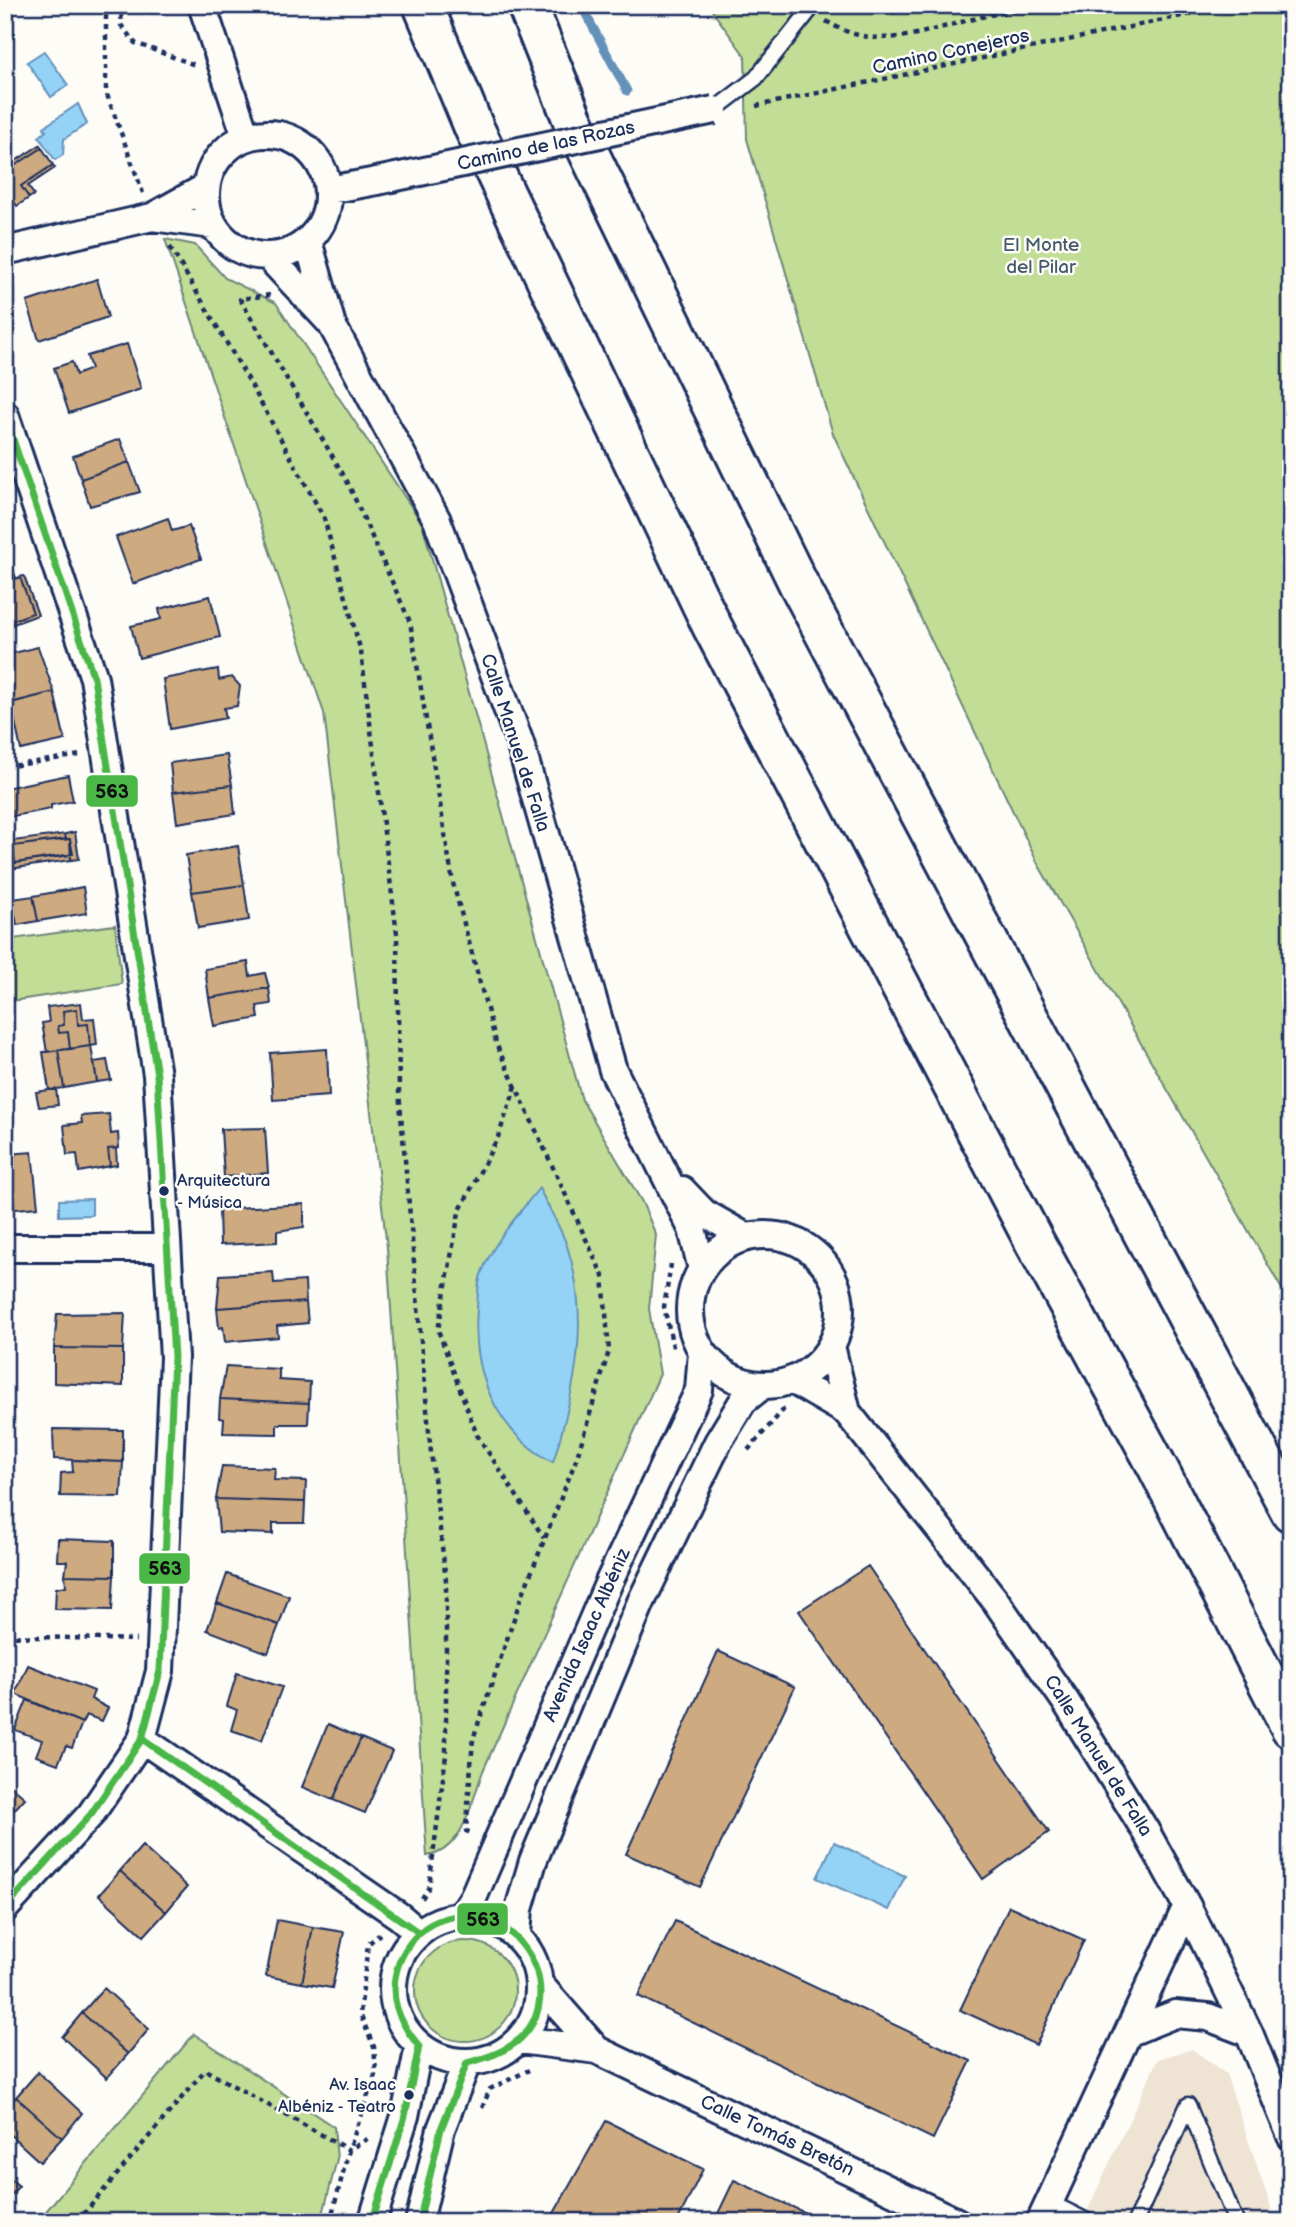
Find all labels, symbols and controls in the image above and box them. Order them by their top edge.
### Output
street label: Camino Conejeros [870,24,1032,80]
street label: Camino de las Rozas [455,116,637,176]
park label: El Monte del Pilar [1003,234,1079,279]
street label: Calle Manuel de Falla [475,651,555,835]
line badge: 563 [85,774,139,808]
text: 563 [95,781,129,804]
place label: Arquitectura - Música [177,1171,270,1213]
marker: Arquitectura - Música [157,1184,171,1198]
street label: Avenida Isaac Albéniz [538,1544,636,1725]
line badge: 563 [138,1552,191,1585]
text: 563 [148,1558,182,1581]
street label: Calle Manuel de Falla [1039,1671,1157,1841]
line badge: 563 [456,1902,509,1936]
text: 563 [466,1909,500,1932]
place label: Av. Isaac Albéniz - Teatro [278,2075,396,2117]
marker: Av. Isaac Albéniz - Teatro [402,2088,416,2102]
street label: Calle Tomás Bretón [696,2090,858,2182]

